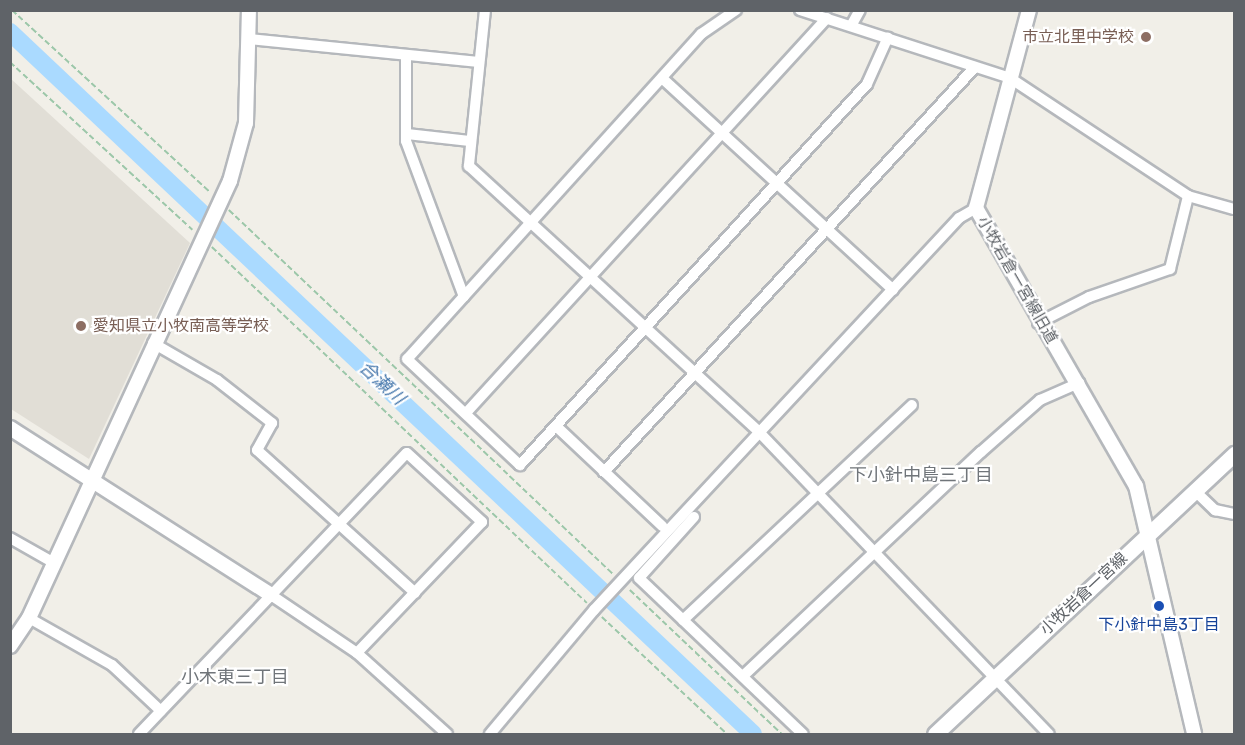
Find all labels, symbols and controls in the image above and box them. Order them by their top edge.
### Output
place label: 市立北里中学校 [1022,27,1134,47]
marker: 市立北里中学校 [1139,30,1153,44]
street label: 小牧岩倉一宮線旧道 [973,213,1061,347]
place label: 愛知県立小牧南高等学校 [93,316,269,336]
marker: 愛知県立小牧南高等学校 [74,319,88,333]
water label: 合瀬川 [355,357,409,409]
district label: 下小針中島三丁目 [849,464,993,486]
street label: 小牧岩倉一宮線 [1036,549,1132,639]
marker: 下小針中島3丁目 [1152,599,1166,613]
place label: 下小針中島3丁目 [1098,615,1220,635]
district label: 小木東三丁目 [181,666,289,688]

